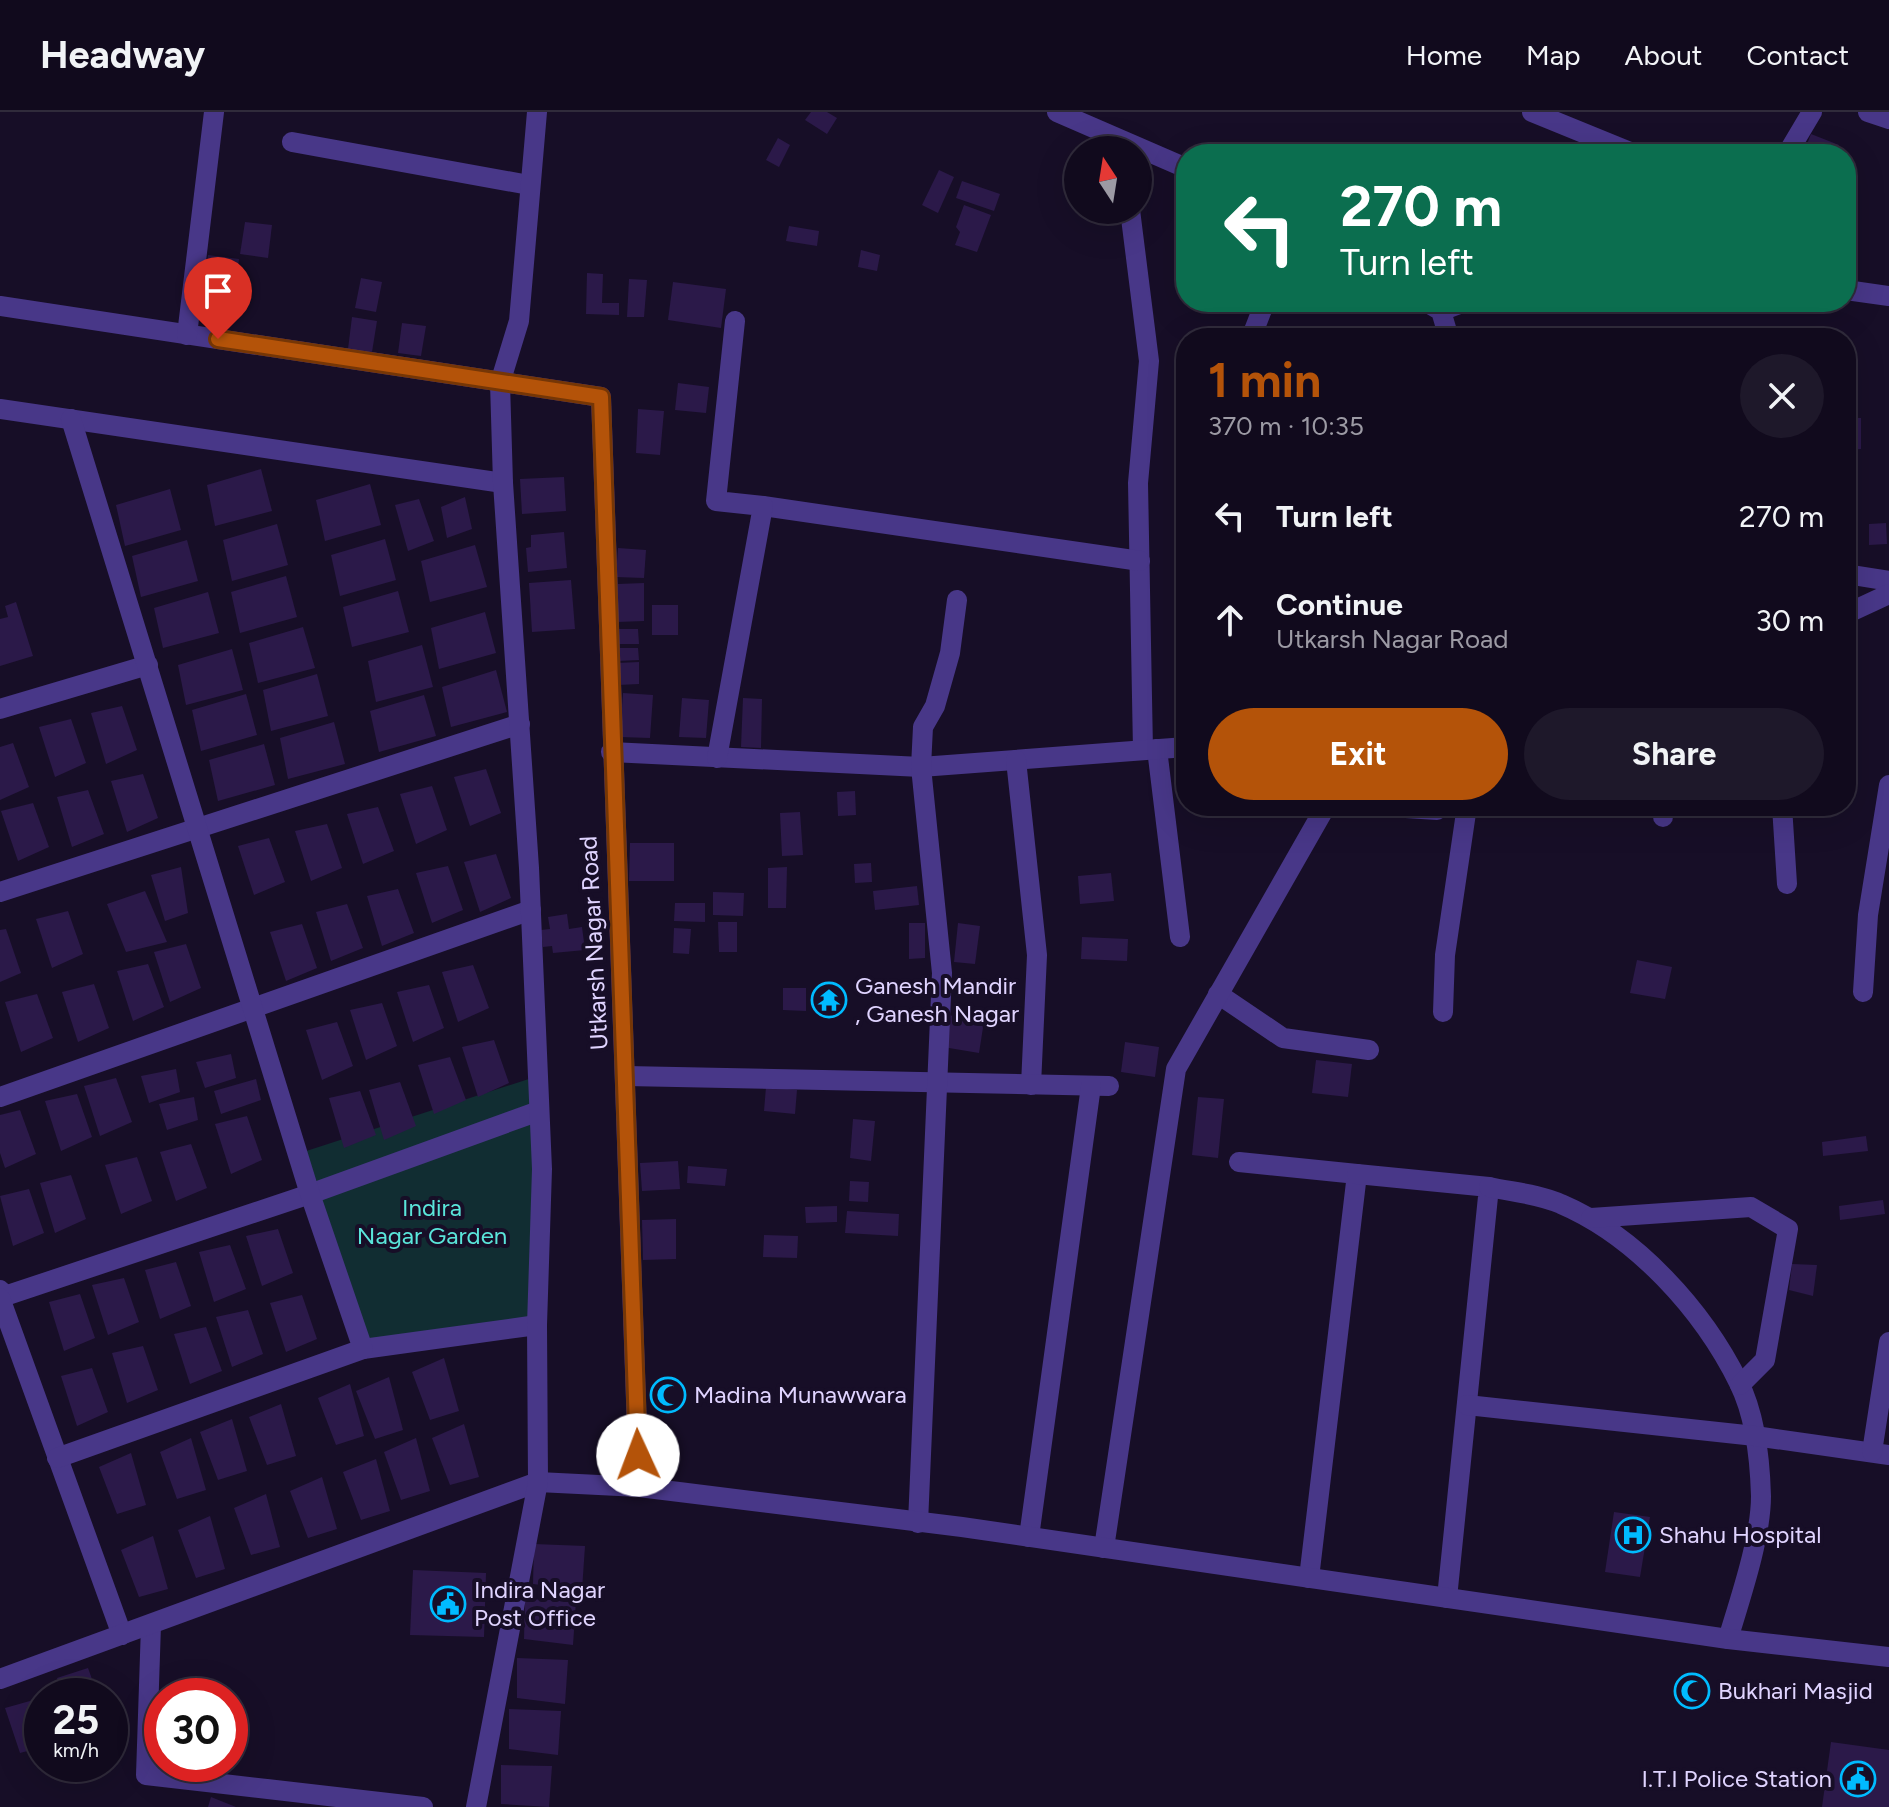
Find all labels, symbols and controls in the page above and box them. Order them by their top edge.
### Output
text: Headway [40,32,205,78]
text: Home [1406,38,1482,72]
text: Map [1526,38,1581,72]
text: About [1625,38,1702,72]
text: Contact [1746,38,1849,72]
north arrow [1064,136,1152,224]
map controls [1064,136,1152,224]
text: 270 m [1340,173,1502,240]
icon: left [1208,176,1312,280]
text: Turn left [1340,241,1474,284]
pin [184,257,252,339]
icon: arrive [196,269,240,313]
text: 1 min [1208,351,1321,409]
button: close [1740,354,1824,438]
text: 370 m · 10:35 [1208,410,1364,442]
icon: left [1208,494,1252,538]
text: Turn left [1276,498,1393,535]
text: 270 m [1739,498,1824,535]
text: Continue [1276,586,1403,623]
icon: ahead [1208,598,1252,642]
text: 30 m [1756,602,1824,639]
text: Utkarsh Nagar Road [1276,623,1509,655]
button: Exit [1208,708,1508,800]
button: Share [1524,708,1824,800]
street label: Utkarsh Nagar Road [573,835,614,1051]
place label: Ganesh Mandir , Ganesh Nagar [855,971,1019,1028]
temple icon: Ganesh Mandir , Ganesh Nagar [810,981,848,1019]
park label: Indira Nagar Garden [357,1193,507,1250]
mosque icon: Madina Munawwara [649,1376,687,1414]
place label: Madina Munawwara [694,1380,907,1409]
position arrow [596,1413,680,1497]
hospital icon: Shahu Hospital [1614,1516,1652,1554]
place label: Shahu Hospital [1659,1520,1822,1549]
place label: Indira Nagar Post Office [474,1575,605,1632]
public building icon: Indira Nagar Post Office [429,1585,467,1623]
mosque icon: Bukhari Masjid [1673,1672,1711,1710]
place label: Bukhari Masjid [1718,1676,1873,1705]
speed limit sign: 30 [144,1678,248,1782]
text: 25 [53,1696,99,1744]
text: km/h [53,1738,99,1762]
public building icon: I.T.I Police Station [1839,1760,1877,1798]
place label: I.T.I Police Station [1641,1764,1832,1793]

